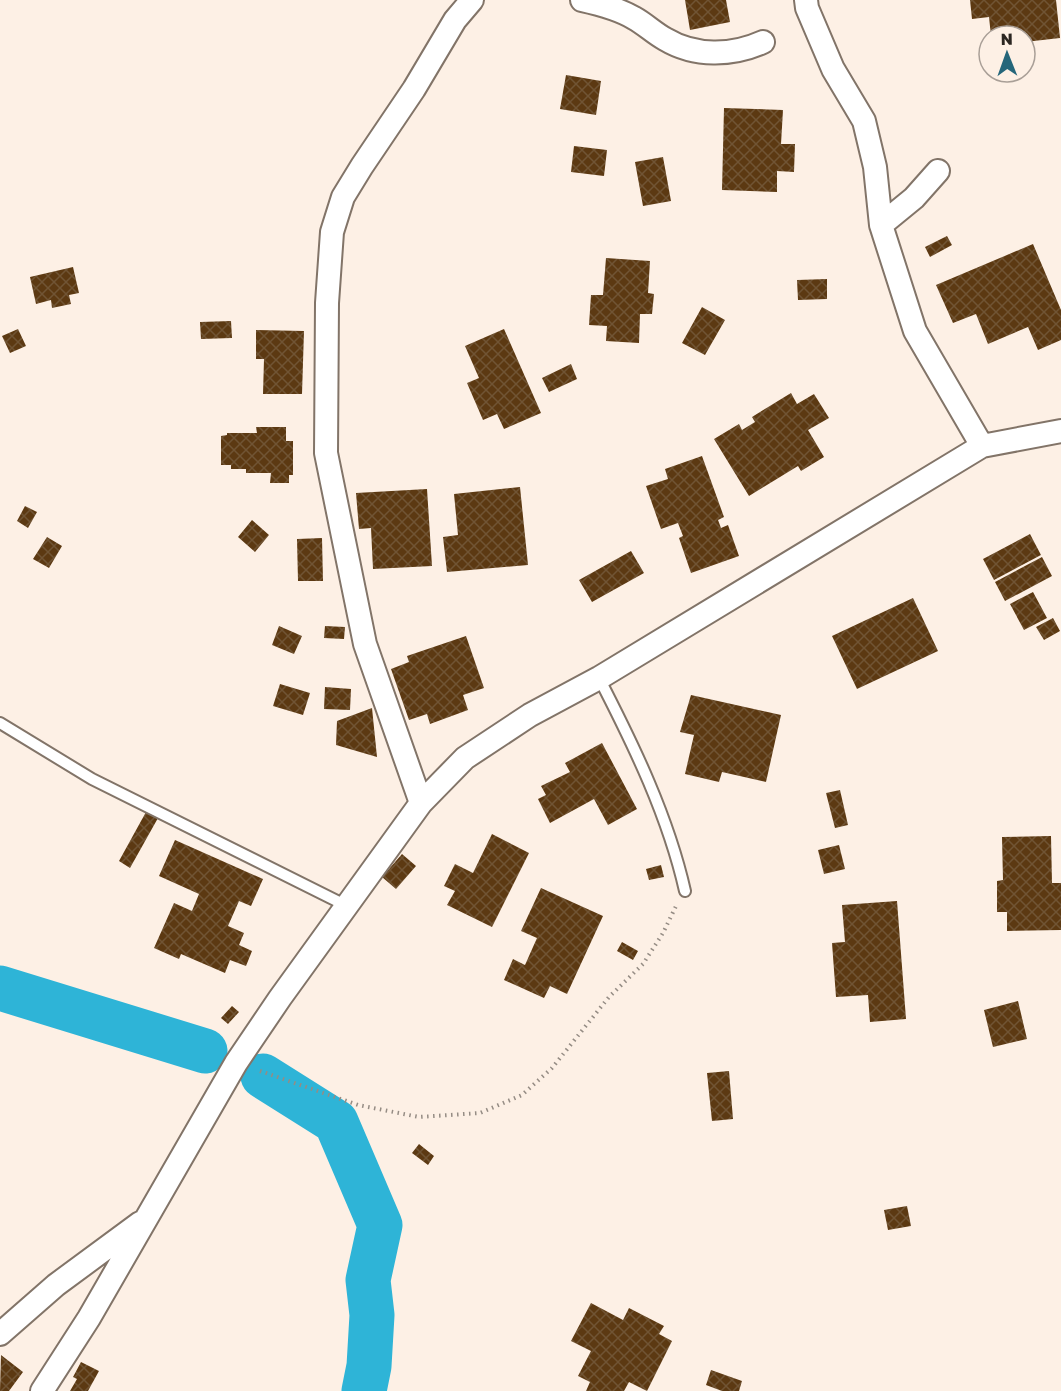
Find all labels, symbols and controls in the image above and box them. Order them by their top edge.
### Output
north arrow [977,24,1037,84]
text: N [1000,29,1013,49]

